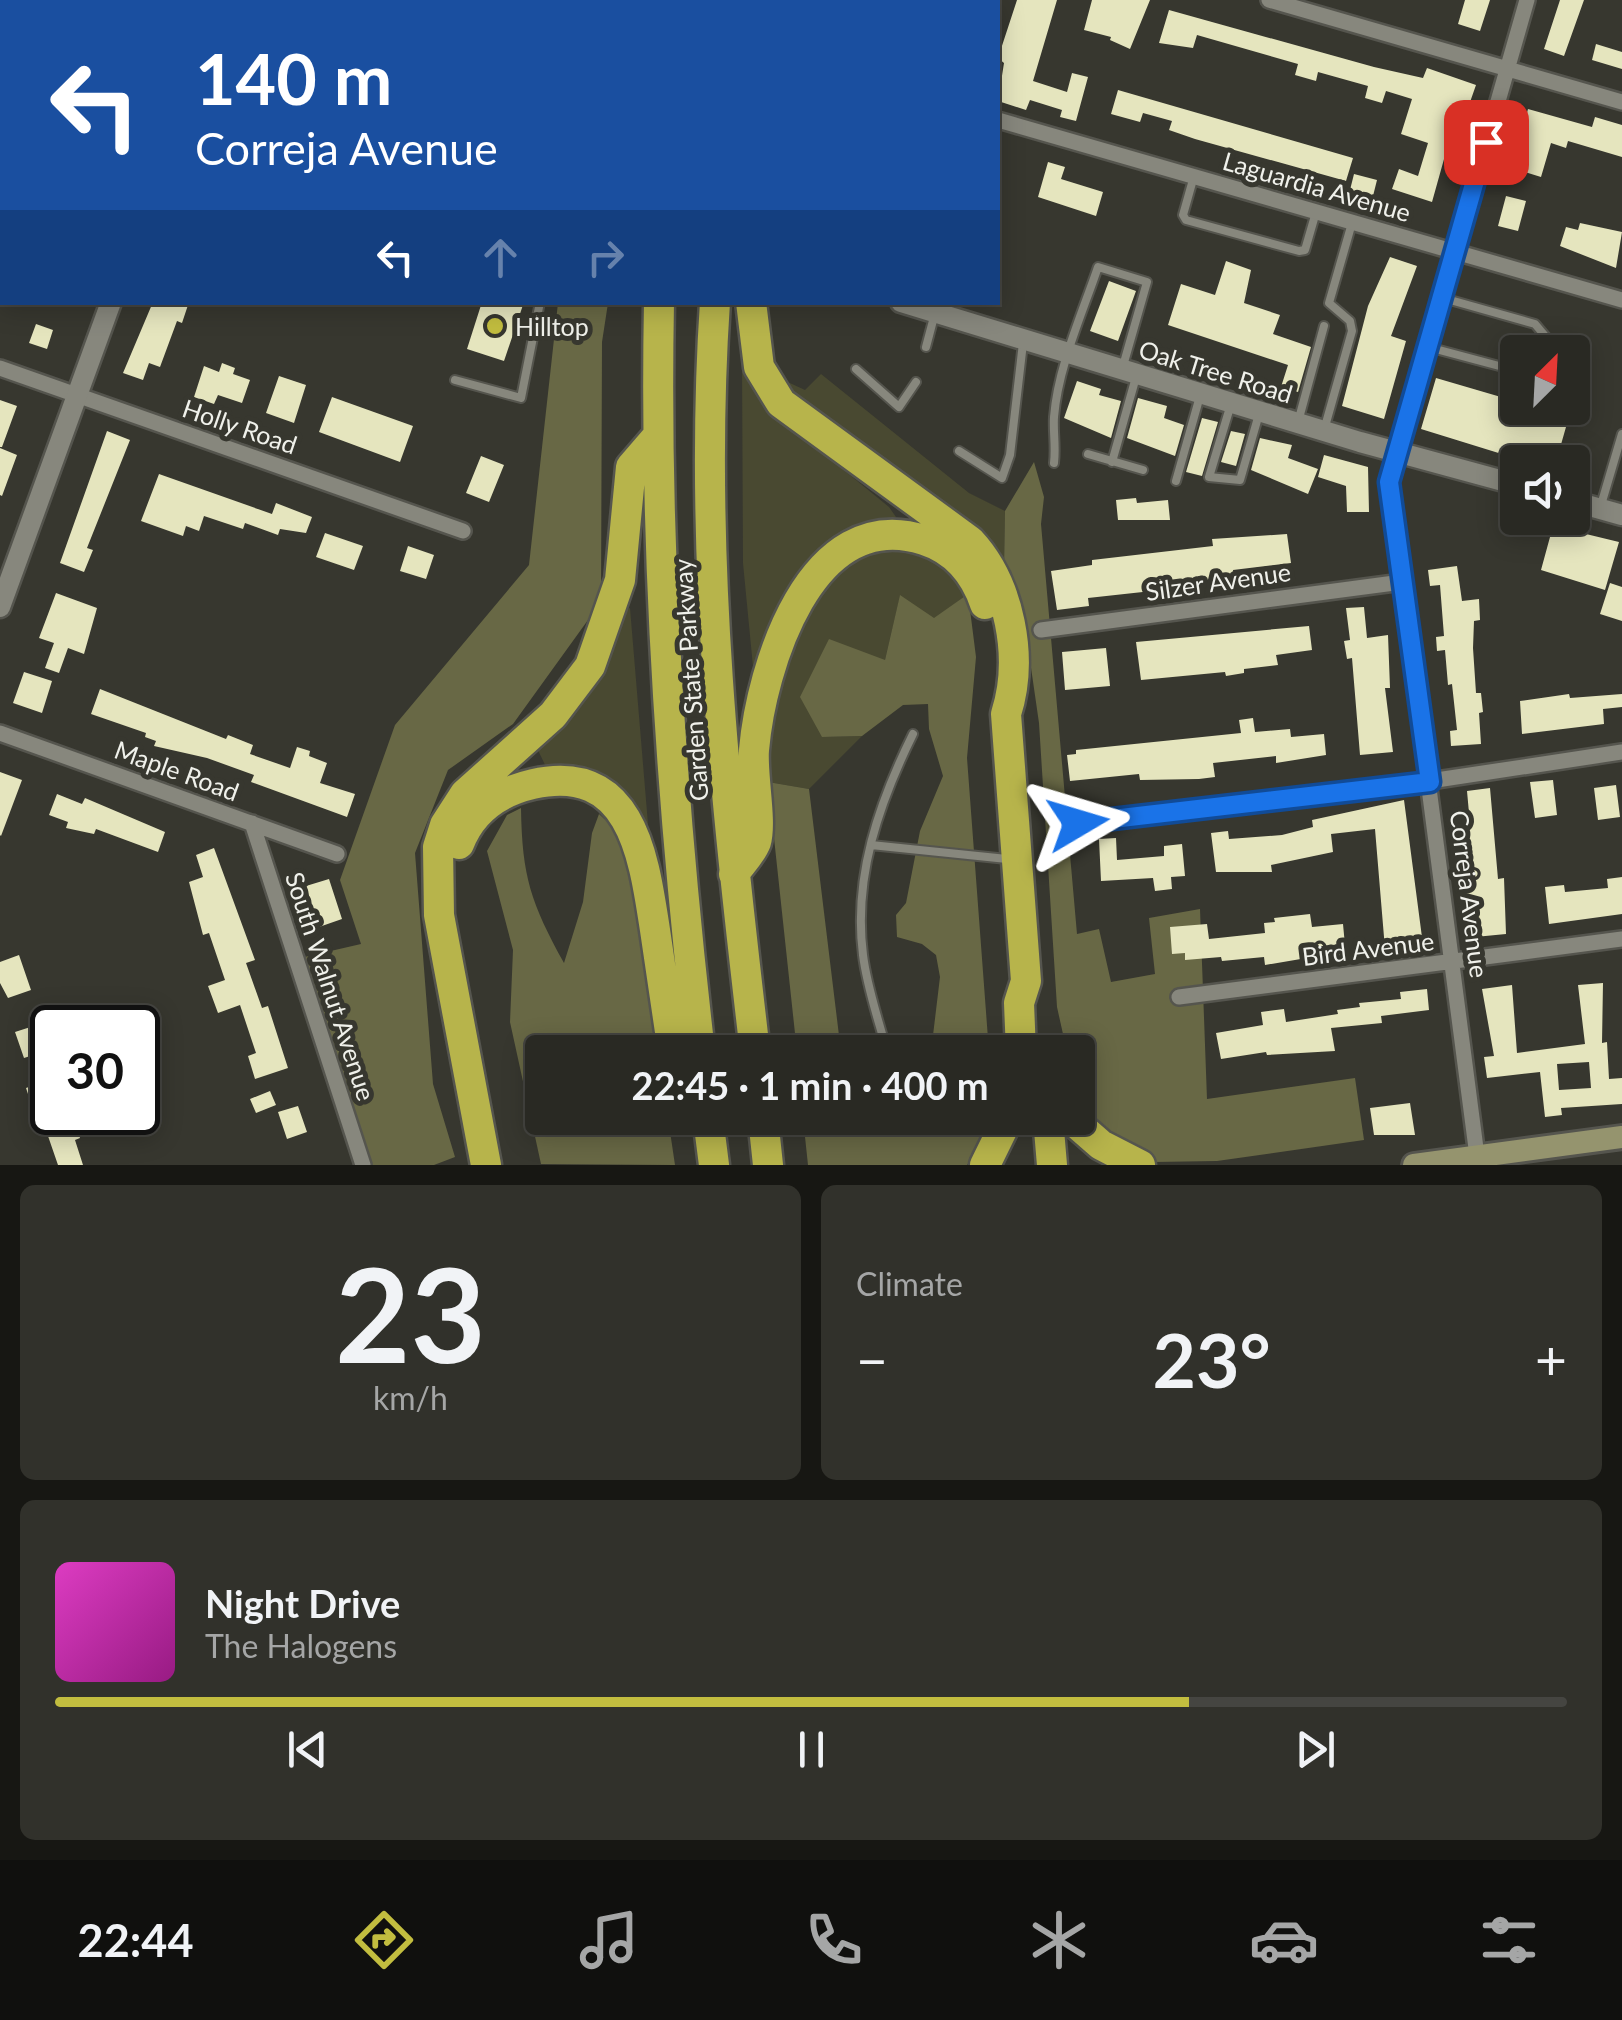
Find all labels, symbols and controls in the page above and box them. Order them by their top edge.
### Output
text: 140 m [195,36,392,120]
icon: left [30,40,160,170]
pin [1444,100,1529,185]
icon: arrive [1459,115,1514,170]
text: Correja Avenue [195,121,498,175]
street label: Laguardia Avenue [1220,145,1414,227]
icon: left [368,230,423,285]
icon: ahead [473,230,528,285]
icon: right [578,230,633,285]
place label: Hilltop [515,311,589,341]
marker: Hilltop [484,315,506,337]
street label: Oak Tree Road [1135,333,1297,409]
north arrow [1500,335,1590,425]
map controls [1500,335,1590,535]
street label: Holly Road [179,392,301,460]
button: sound [1500,445,1590,535]
street label: Silzer Avenue [1143,556,1293,606]
street label: Garden State Parkway [667,558,713,802]
street label: Maple Road [111,734,243,806]
position arrow [1026,771,1130,875]
street label: Correja Avenue [1445,809,1495,979]
street label: South Walnut Avenue [280,868,382,1104]
street label: Bird Avenue [1300,925,1436,971]
speed limit sign: 30 [30,1005,160,1135]
text: 22:45 · 1 min · 400 m [631,1062,989,1108]
text: 23 [335,1235,486,1391]
text: Climate [856,1264,963,1303]
text: 23° [1152,1314,1271,1404]
text: − [856,1326,888,1392]
text: + [1535,1326,1567,1392]
text: km/h [373,1378,448,1417]
text: Night Drive [205,1580,400,1626]
text: The Halogens [205,1626,397,1665]
icon: previous [280,1722,335,1777]
icon: pause [784,1722,839,1777]
icon: next [1288,1722,1343,1777]
icon: directions [349,1905,419,1975]
icon: music [574,1905,644,1975]
icon: phone [799,1905,869,1975]
icon: climate [1024,1905,1094,1975]
icon: car [1249,1905,1319,1975]
icon: filters [1474,1905,1544,1975]
text: 22:44 [78,1913,194,1967]

